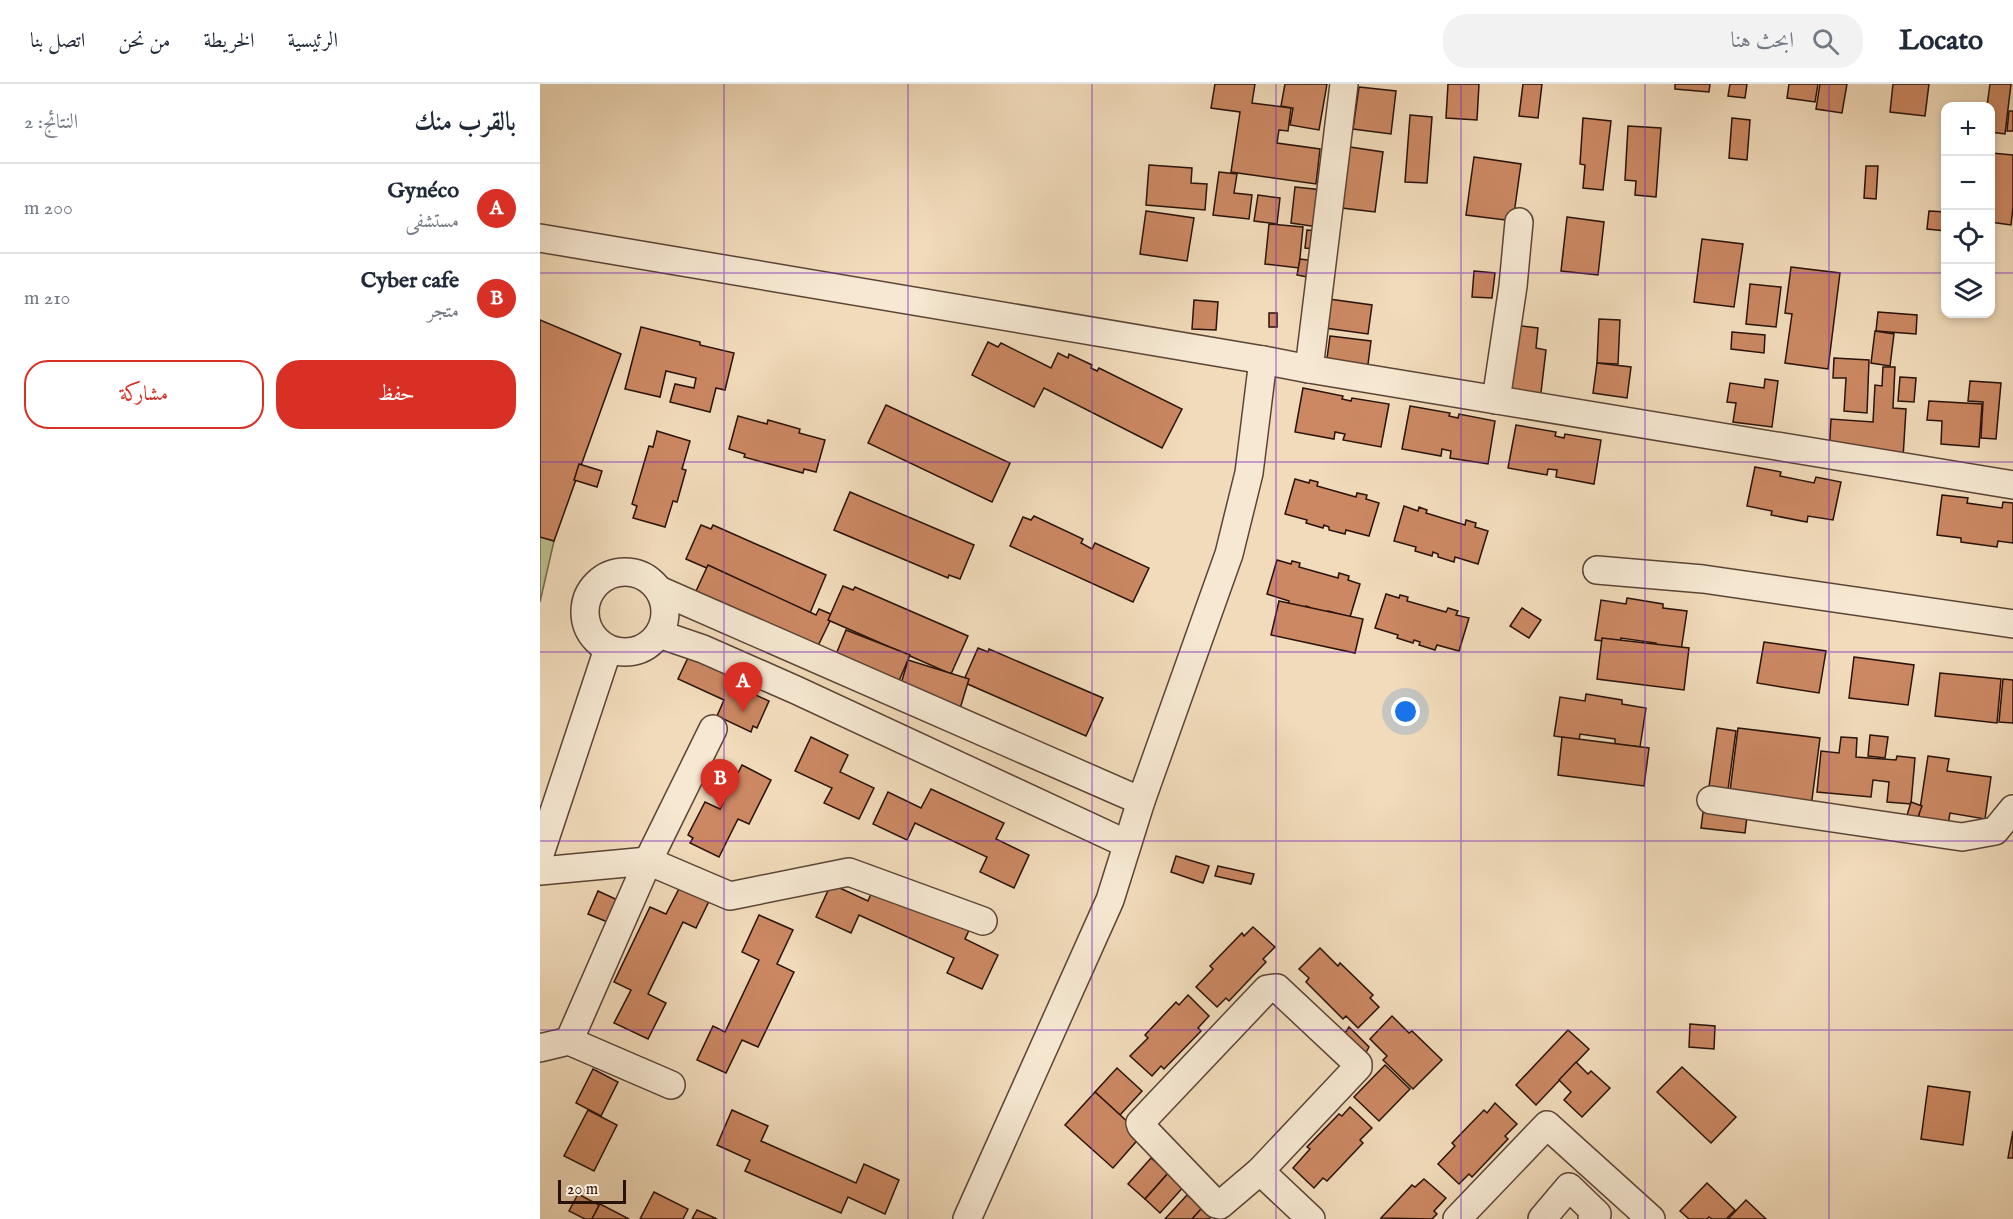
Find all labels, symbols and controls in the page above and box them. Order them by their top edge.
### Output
search box [1443,14,1863,68]
text: Locato [1899,24,1983,59]
icon: search [1809,25,1842,58]
text: ابحث هنا [1731,27,1794,55]
text: اتصل بنا [30,28,85,55]
text: من نحن [118,28,170,55]
text: الخريطة [203,28,255,55]
text: الرئيسية [288,28,338,55]
map controls [1941,102,1995,318]
button: + [1941,102,1995,156]
text: بالقرب منك [414,106,516,139]
text: النتائج: 2 [24,110,78,135]
button: − [1941,156,1995,210]
text: Gynéco [388,177,459,205]
text: 200 m [24,196,73,221]
text: A [490,196,503,221]
text: مستشفى [406,209,459,234]
button: locate [1941,210,1995,264]
button: layers [1941,264,1995,318]
text: Cyber cafe [361,267,459,295]
text: 210 m [24,286,70,311]
text: B [490,286,503,311]
text: متجر [427,299,459,324]
button: مشاركة [24,360,264,429]
button: حفظ [276,360,516,429]
pin: A [724,662,762,712]
your location [1391,697,1420,726]
pin: B [700,760,740,809]
scale bar [558,1177,626,1204]
text: 20 m [567,1180,598,1200]

